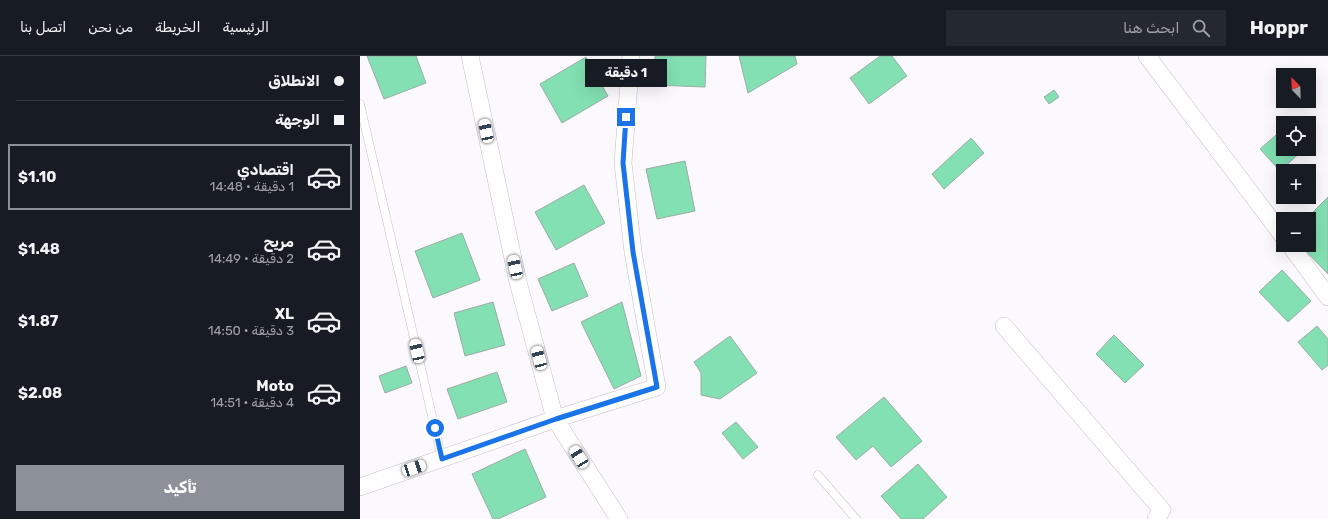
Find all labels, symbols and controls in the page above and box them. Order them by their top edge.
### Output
search box [946,10,1226,46]
text: Hoppr [1250,16,1308,39]
icon: search [1190,17,1212,39]
text: اتصل بنا [20,19,66,36]
text: من نحن [88,19,133,36]
text: الخريطة [155,19,200,36]
text: الرئيسية [222,19,269,36]
text: ابحث هنا [1123,19,1180,37]
callout: 1 دقيقة [585,59,667,87]
text: 1 دقيقة [605,65,647,80]
north arrow [1276,68,1316,108]
map controls [1276,68,1316,252]
text: الانطلاق [268,72,320,90]
route end [617,108,635,126]
text: الوجهة [275,111,320,129]
button: locate [1276,116,1316,156]
car [478,118,494,144]
icon: car [306,159,342,195]
text: اقتصادي [237,161,294,179]
button: + [1276,164,1316,204]
text: $1.10 [18,168,56,186]
text: 1 دقيقة · 14:48 [210,179,294,194]
button: − [1276,212,1316,252]
icon: car [306,231,342,267]
text: مريح [263,233,294,251]
text: $1.48 [18,240,60,258]
text: 2 دقيقة · 14:49 [208,251,294,266]
car [507,254,523,280]
icon: car [306,303,342,339]
text: XL [275,305,294,323]
text: $1.87 [18,312,58,330]
text: 3 دقيقة · 14:50 [208,323,294,338]
car [408,338,426,364]
car [530,345,548,371]
icon: car [306,375,342,411]
text: Moto [256,377,294,395]
text: $2.08 [18,384,62,402]
text: 4 دقيقة · 14:51 [210,395,294,410]
route start [426,419,444,437]
car [568,444,590,470]
car [401,458,427,478]
button: تأكيد [16,465,344,511]

